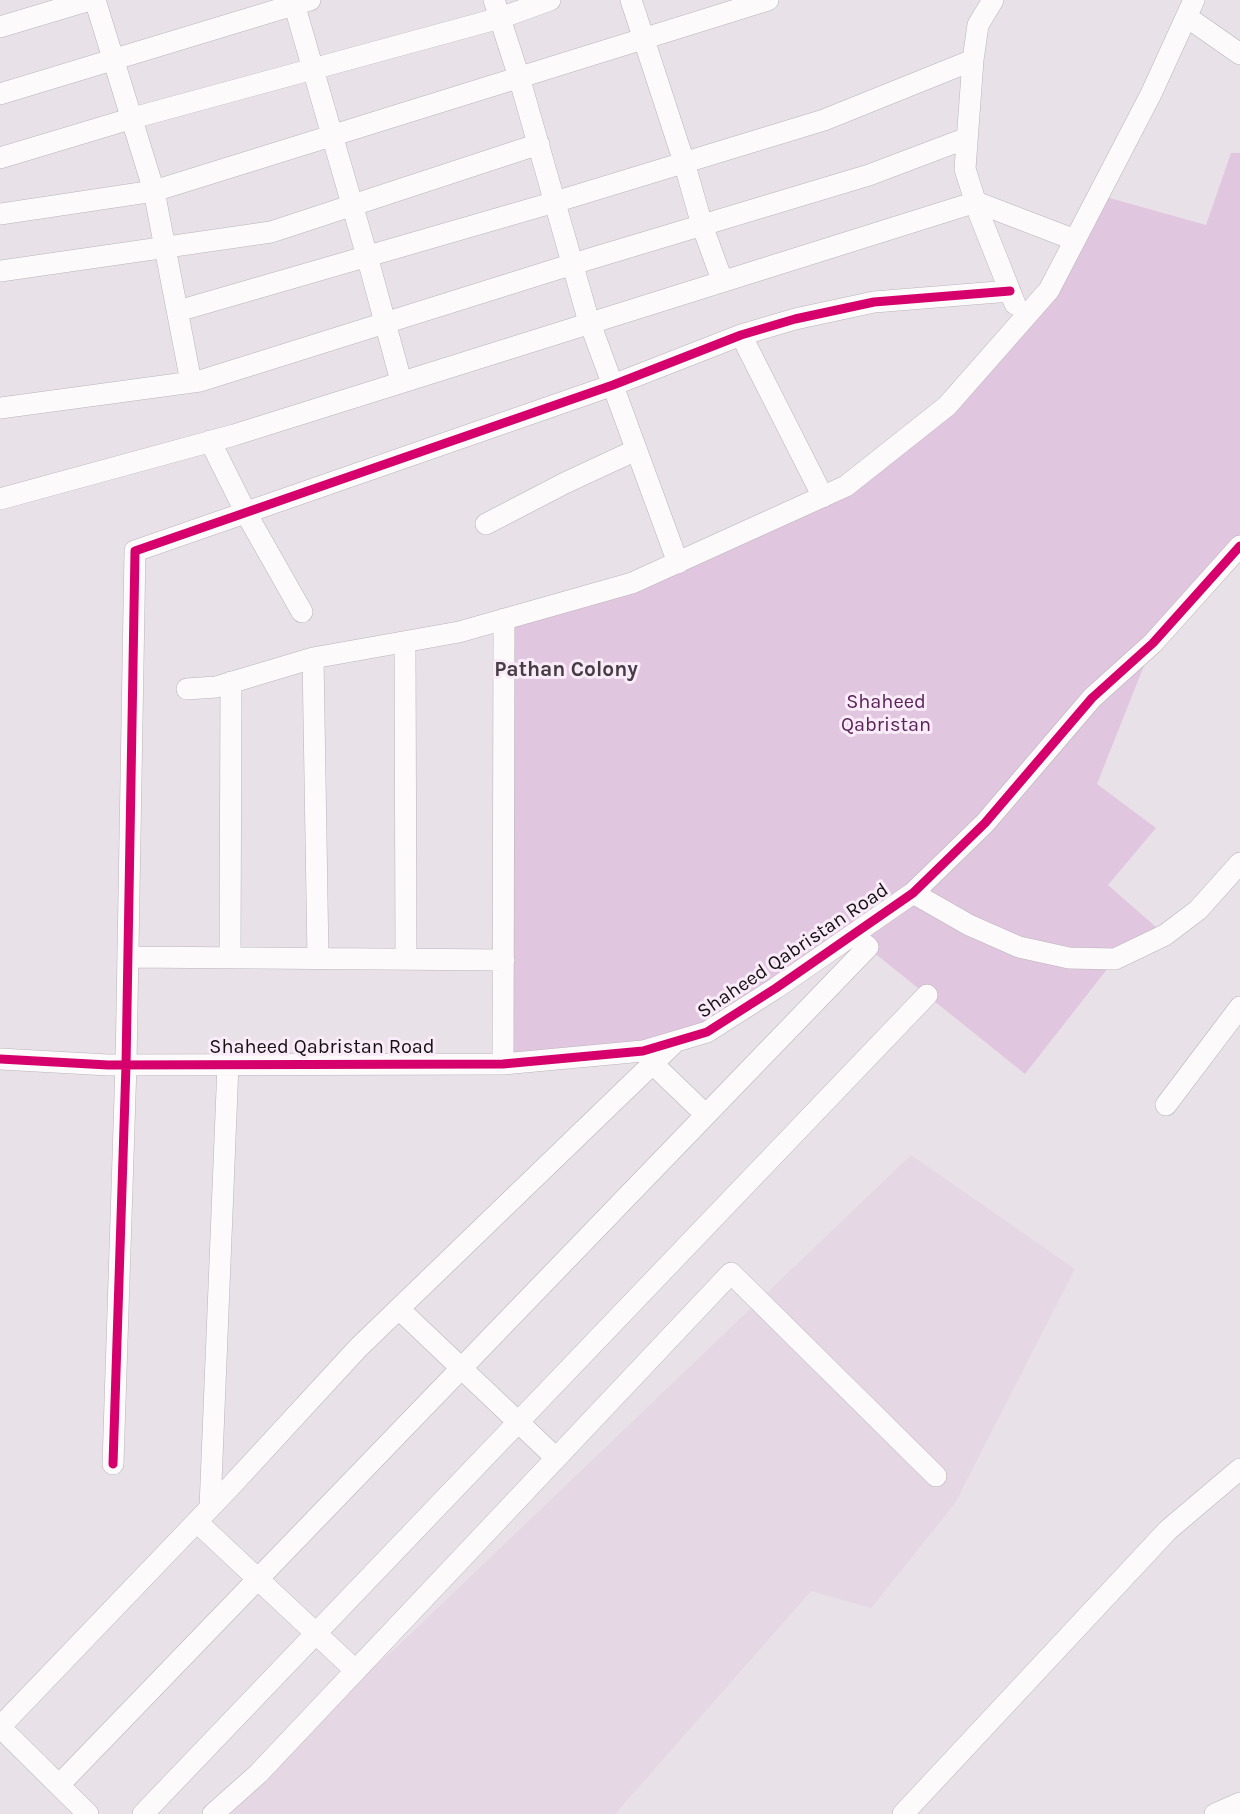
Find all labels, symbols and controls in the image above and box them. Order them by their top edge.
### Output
district label: Pathan Colony [494,657,638,683]
park label: Shaheed Qabristan [841,690,931,737]
street label: Shaheed Qabristan Road [693,878,893,1024]
street label: Shaheed Qabristan Road [209,1035,435,1059]

